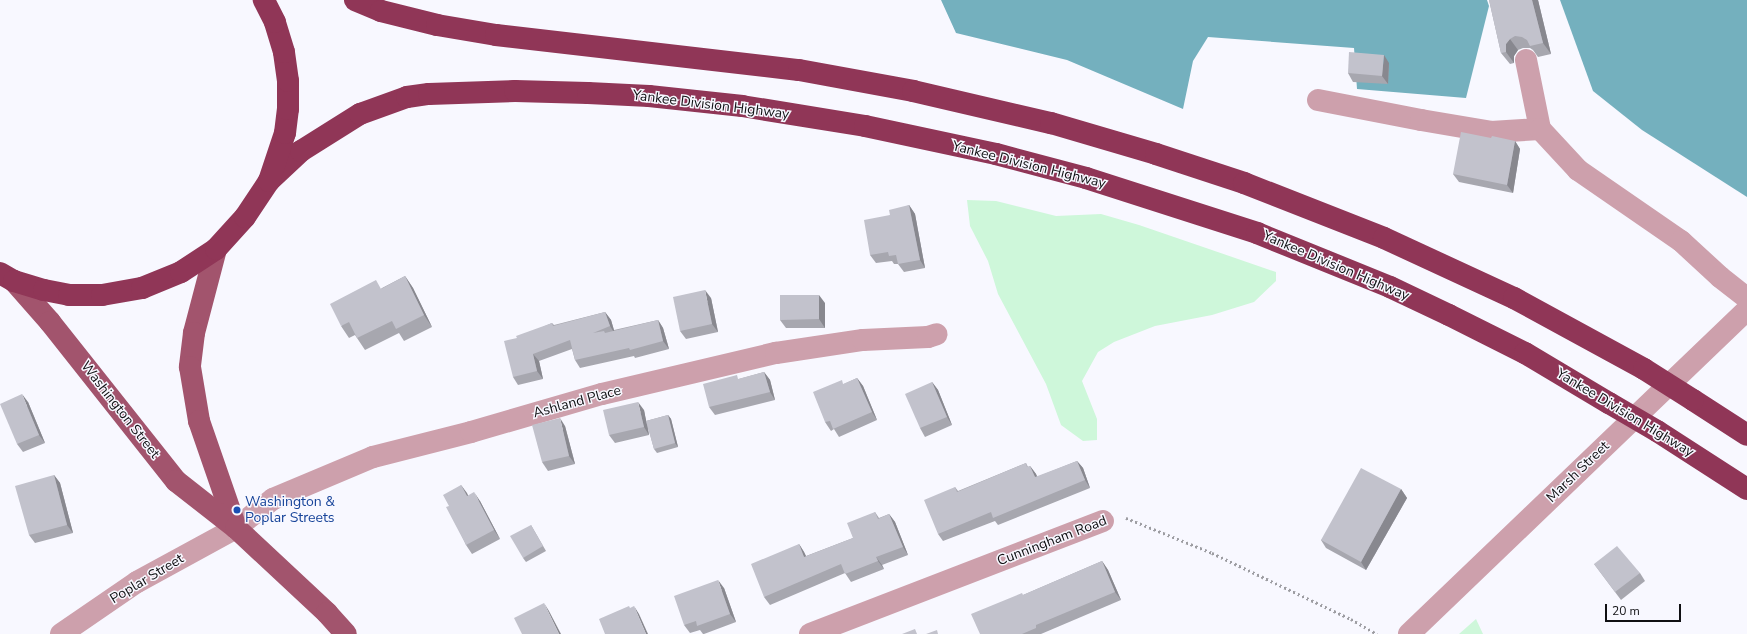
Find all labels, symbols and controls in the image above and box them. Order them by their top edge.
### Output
street label: Yankee Division Highway [632,87,790,123]
street label: Yankee Division Highway [951,138,1107,192]
street label: Yankee Division Highway [1260,227,1412,305]
street label: Washington Street [77,358,163,462]
street label: Yankee Division Highway [1553,365,1697,461]
street label: Ashland Place [531,382,623,422]
street label: Marsh Street [1543,438,1613,506]
place label: Washington & Poplar Streets [245,494,335,526]
marker: Washington & Poplar Streets [232,505,242,515]
street label: Cunningham Road [995,512,1109,570]
street label: Poplar Street [107,550,187,608]
scale bar [1607,596,1683,622]
text: 20 m [1612,603,1640,619]

